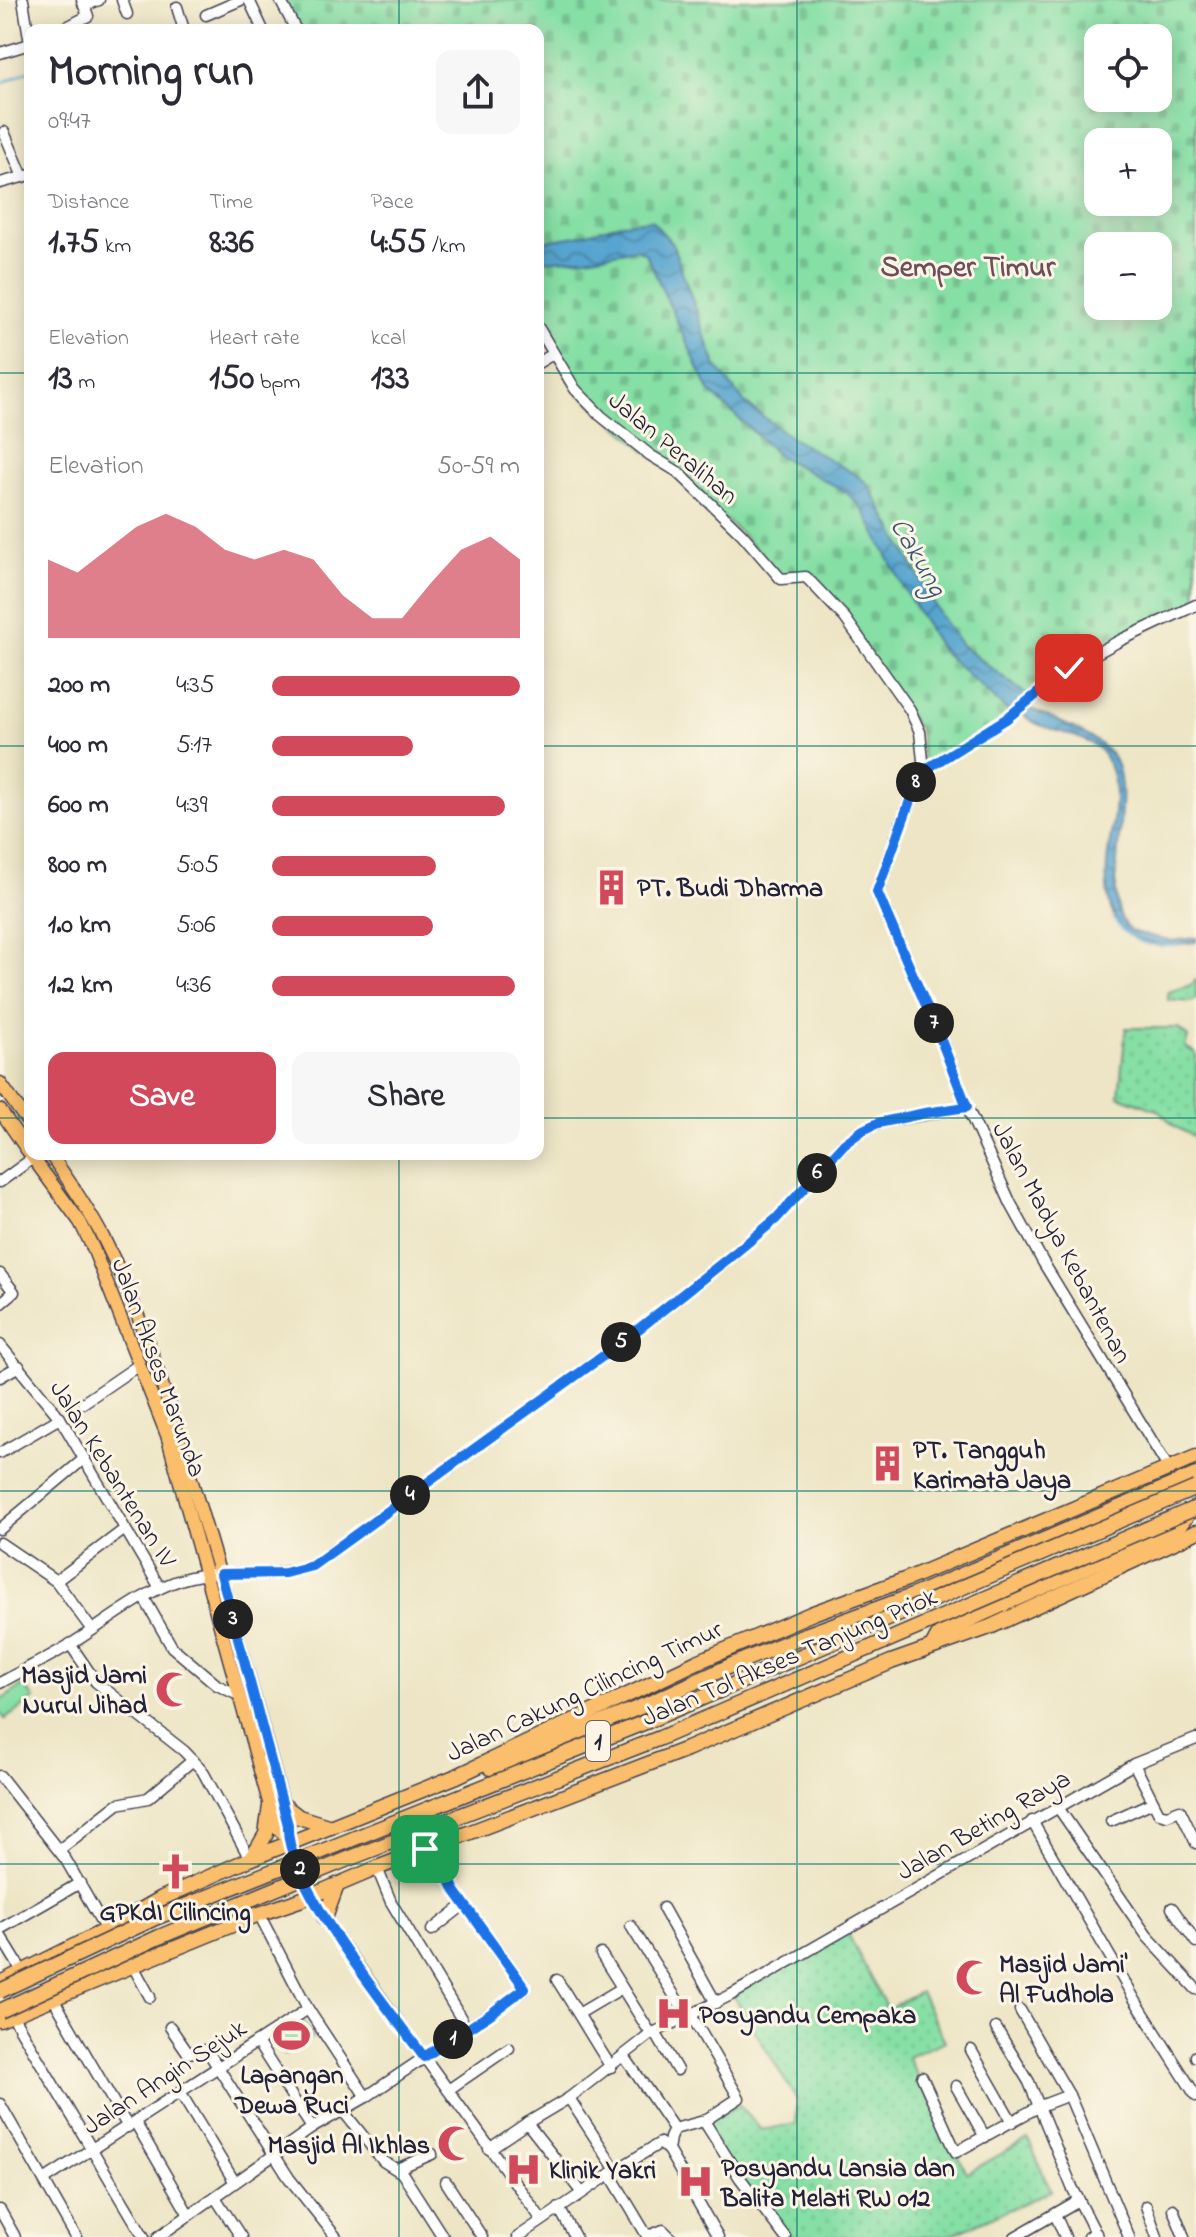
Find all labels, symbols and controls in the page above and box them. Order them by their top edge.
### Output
map controls [1084,24,1172,320]
button: locate [1084,24,1172,112]
text: Morning run [48,41,254,105]
button: share [436,50,520,134]
text: 09:47 [48,103,91,141]
button: + [1084,128,1172,216]
text: Distance [48,187,129,219]
text: Time [209,187,253,219]
text: Pace [371,187,414,219]
text: 1.75 [48,219,99,269]
text: 8:36 [209,219,254,269]
text: 4:55 [371,219,426,269]
text: km [99,231,131,263]
text: /km [426,231,465,263]
button: − [1084,232,1172,320]
district label: Semper Timur [881,247,1056,291]
text: Elevation [48,323,129,355]
text: Heart rate [209,323,300,355]
text: kcal [371,323,406,355]
text: 13 [48,355,73,405]
text: 150 [209,355,254,405]
text: 133 [371,355,410,405]
text: m [73,367,95,399]
text: bpm [254,367,300,399]
street label: Jalan Peralihan [599,383,746,515]
text: Elevation [48,448,144,486]
text: 50–59 m [437,448,520,486]
water label: Cakung [878,511,957,606]
pin [1035,634,1103,702]
icon: check [1047,646,1091,690]
text: 200 m [48,667,110,705]
text: 4:35 [176,667,215,705]
text: 400 m [48,727,108,765]
text: 5:17 [176,727,212,765]
pin: 8 [896,762,936,802]
text: 8 [912,766,920,798]
text: 600 m [48,787,109,825]
text: 4:39 [176,787,208,825]
text: 800 m [48,847,107,885]
text: 5:05 [176,847,219,885]
building icon: PT. Budi Dharma [592,868,630,906]
place label: PT. Budi Dharma [637,871,823,909]
text: 1.0 km [48,907,111,945]
text: 5:06 [176,907,216,945]
text: 1.2 km [48,967,113,1005]
text: 4:36 [176,967,211,1005]
pin: 7 [914,1003,954,1043]
text: 7 [929,1007,939,1039]
button: Save [48,1052,276,1144]
button: Share [292,1052,520,1144]
street label: Jalan Madya Kebantenan [980,1116,1140,1371]
pin: 6 [797,1153,837,1193]
text: 6 [812,1157,822,1189]
street label: Jalan Akses Marunda [100,1253,214,1483]
pin: 5 [601,1322,641,1362]
text: 5 [615,1326,627,1358]
street label: Jalan Kebantenan IV [39,1374,185,1576]
place label: PT. Tangguh Karimata Jaya [913,1433,1071,1501]
building icon: PT. Tangguh Karimata Jaya [868,1445,906,1483]
pin: 4 [390,1475,430,1515]
text: 4 [405,1479,415,1511]
street label: Jalan Tol Akses Tanjung Priok [637,1579,944,1738]
pin: 3 [213,1599,253,1639]
text: 3 [228,1603,238,1635]
street label: Jalan Cakung Cilincing Timur [441,1612,730,1773]
place label: Masjid Jami Nurul Jihad [21,1658,147,1726]
mosque icon: Masjid Jami Nurul Jihad [154,1670,192,1708]
road number: 1 [586,1721,610,1761]
street label: Jalan Beting Raya [891,1761,1078,1892]
pin [391,1815,459,1883]
icon: arrive [403,1827,447,1871]
pin: 2 [280,1849,320,1889]
church icon: GPKdI Cilincing [156,1853,194,1891]
text: 2 [295,1853,305,1885]
place label: GPKdI Cilincing [99,1895,251,1934]
place label: Masjid Jami' Al Fudhola [999,1947,1128,2015]
mosque icon: Masjid Jami' Al Fudhola [954,1959,992,1997]
hospital icon: Posyandu Cempaka [654,1995,692,2033]
place label: Posyandu Cempaka [699,1998,916,2036]
street label: Jalan Angin Sejuk [76,2011,256,2146]
sports icon: Lapangan Dewa Ruci [273,2016,311,2054]
pin: 1 [433,2019,473,2059]
text: 1 [450,2023,457,2055]
place label: Lapangan Dewa Ruci [234,2058,349,2126]
mosque icon: Masjid Al Ikhlas [437,2125,475,2163]
place label: Masjid Al Ikhlas [268,2128,430,2166]
hospital icon: Klinik Yakri [504,2150,542,2188]
place label: Posyandu Lansia dan Balita Melati RW 012 [720,2151,955,2219]
place label: Klinik Yakri [549,2153,656,2191]
hospital icon: Posyandu Lansia dan Balita Melati RW 012 [676,2163,714,2201]

